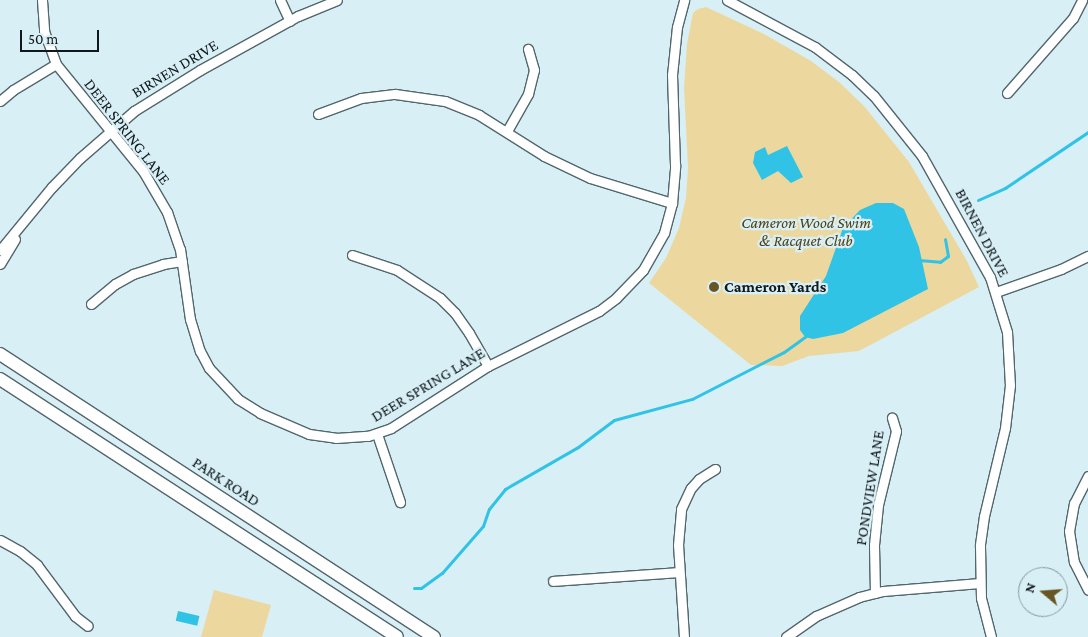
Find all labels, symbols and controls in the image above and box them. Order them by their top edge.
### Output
scale bar [22,20,101,52]
text: 50 m [28,31,58,47]
street label: BIRNEN DRIVE [128,36,222,102]
street label: DEER SPRING LANE [80,75,174,189]
street label: BIRNEN DRIVE [951,185,1013,281]
park label: Cameron Wood Swim & Racquet Club [741,213,871,251]
place label: Cameron Yards [724,277,826,297]
marker: Cameron Yards [708,281,720,293]
street label: DEER SPRING LANE [368,344,488,426]
street label: PONDVIEW LANE [851,429,889,547]
street label: PARK ROAD [189,453,263,511]
north arrow [1018,567,1068,617]
text: N [1021,581,1039,595]

